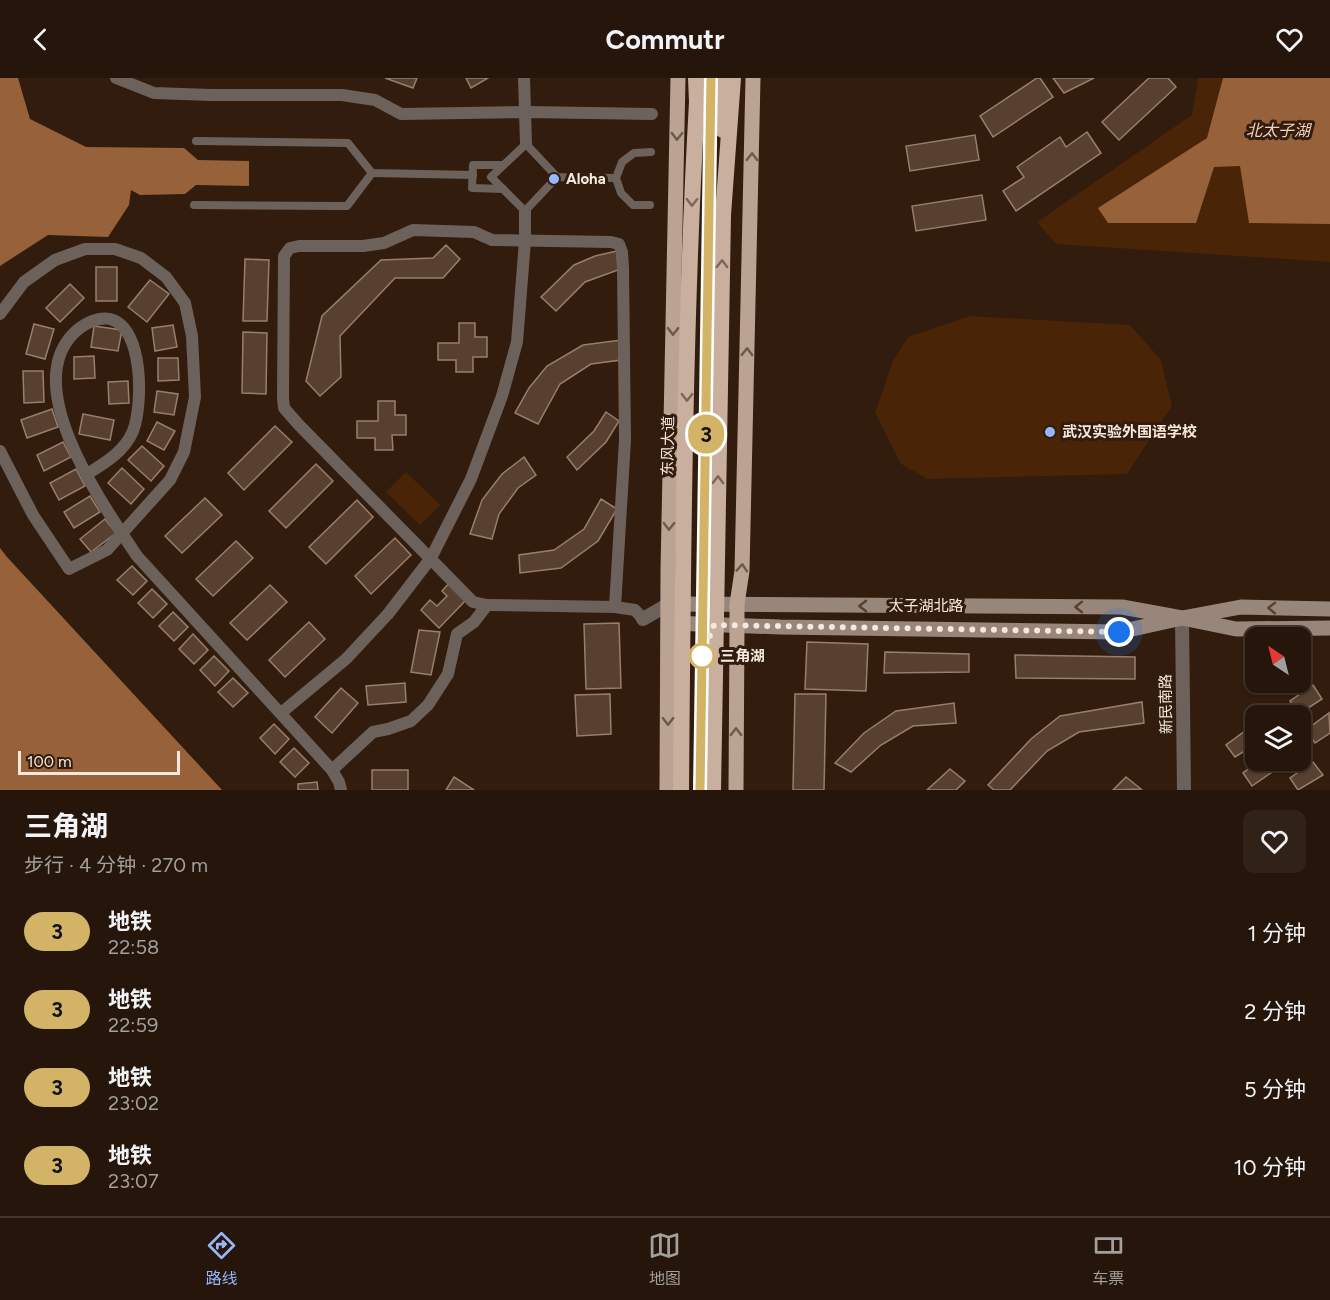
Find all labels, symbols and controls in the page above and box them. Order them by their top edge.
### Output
icon: back [24,23,57,56]
text: Commutr [606,23,724,56]
icon: heart [1273,23,1306,56]
water label: 北太子湖 [1246,121,1313,140]
one-way arrow [671,132,683,141]
one-way arrow [745,153,758,162]
place label: Aloha [566,170,606,188]
marker: Aloha [547,172,561,186]
one-way arrow [685,198,698,207]
one-way arrow [716,259,728,268]
one-way arrow [667,327,679,336]
one-way arrow [741,348,754,357]
one-way arrow [681,393,693,402]
line badge: 3 [686,414,726,454]
street label: 东风大道 [658,416,678,476]
text: 3 [700,422,712,447]
place label: 武汉实验外国语学校 [1062,423,1197,441]
marker: 武汉实验外国语学校 [1043,425,1057,439]
one-way arrow [712,475,724,484]
one-way arrow [662,522,675,531]
one-way arrow [735,563,748,572]
street label: 太子湖北路 [888,597,964,615]
one-way arrow [858,600,867,612]
one-way arrow [1074,601,1083,613]
one-way arrow [1267,602,1276,614]
your location [1104,617,1134,647]
north arrow [1245,627,1311,693]
map controls [1245,627,1311,771]
marker: 三角湖 [689,643,715,669]
place label: 三角湖 [720,647,765,665]
street label: 新民南路 [1156,674,1176,734]
button: layers [1245,705,1311,771]
one-way arrow [661,717,674,726]
one-way arrow [730,727,742,736]
scale bar [18,748,180,776]
text: 100 m [27,752,72,771]
text: 三角湖 [24,809,108,843]
button: heart [1243,810,1306,873]
text: 步行 · 4 分钟 · 270 m [24,853,208,877]
text: 地铁 [108,908,152,935]
text: 3 [51,919,63,944]
text: 1 分钟 [1247,920,1306,947]
text: 22:58 [108,935,159,959]
text: 地铁 [108,986,152,1013]
text: 3 [51,997,63,1022]
text: 2 分钟 [1244,998,1306,1025]
text: 22:59 [108,1013,158,1037]
text: 地铁 [108,1064,152,1091]
text: 3 [51,1075,63,1100]
text: 5 分钟 [1244,1076,1306,1103]
text: 23:02 [108,1091,159,1115]
text: 地铁 [108,1142,152,1169]
text: 3 [51,1153,63,1178]
text: 10 分钟 [1233,1154,1306,1181]
text: 23:07 [108,1169,159,1193]
tab: 路线 [205,1229,238,1289]
tab: 地图 [648,1229,681,1289]
tab: 车票 [1092,1229,1125,1289]

